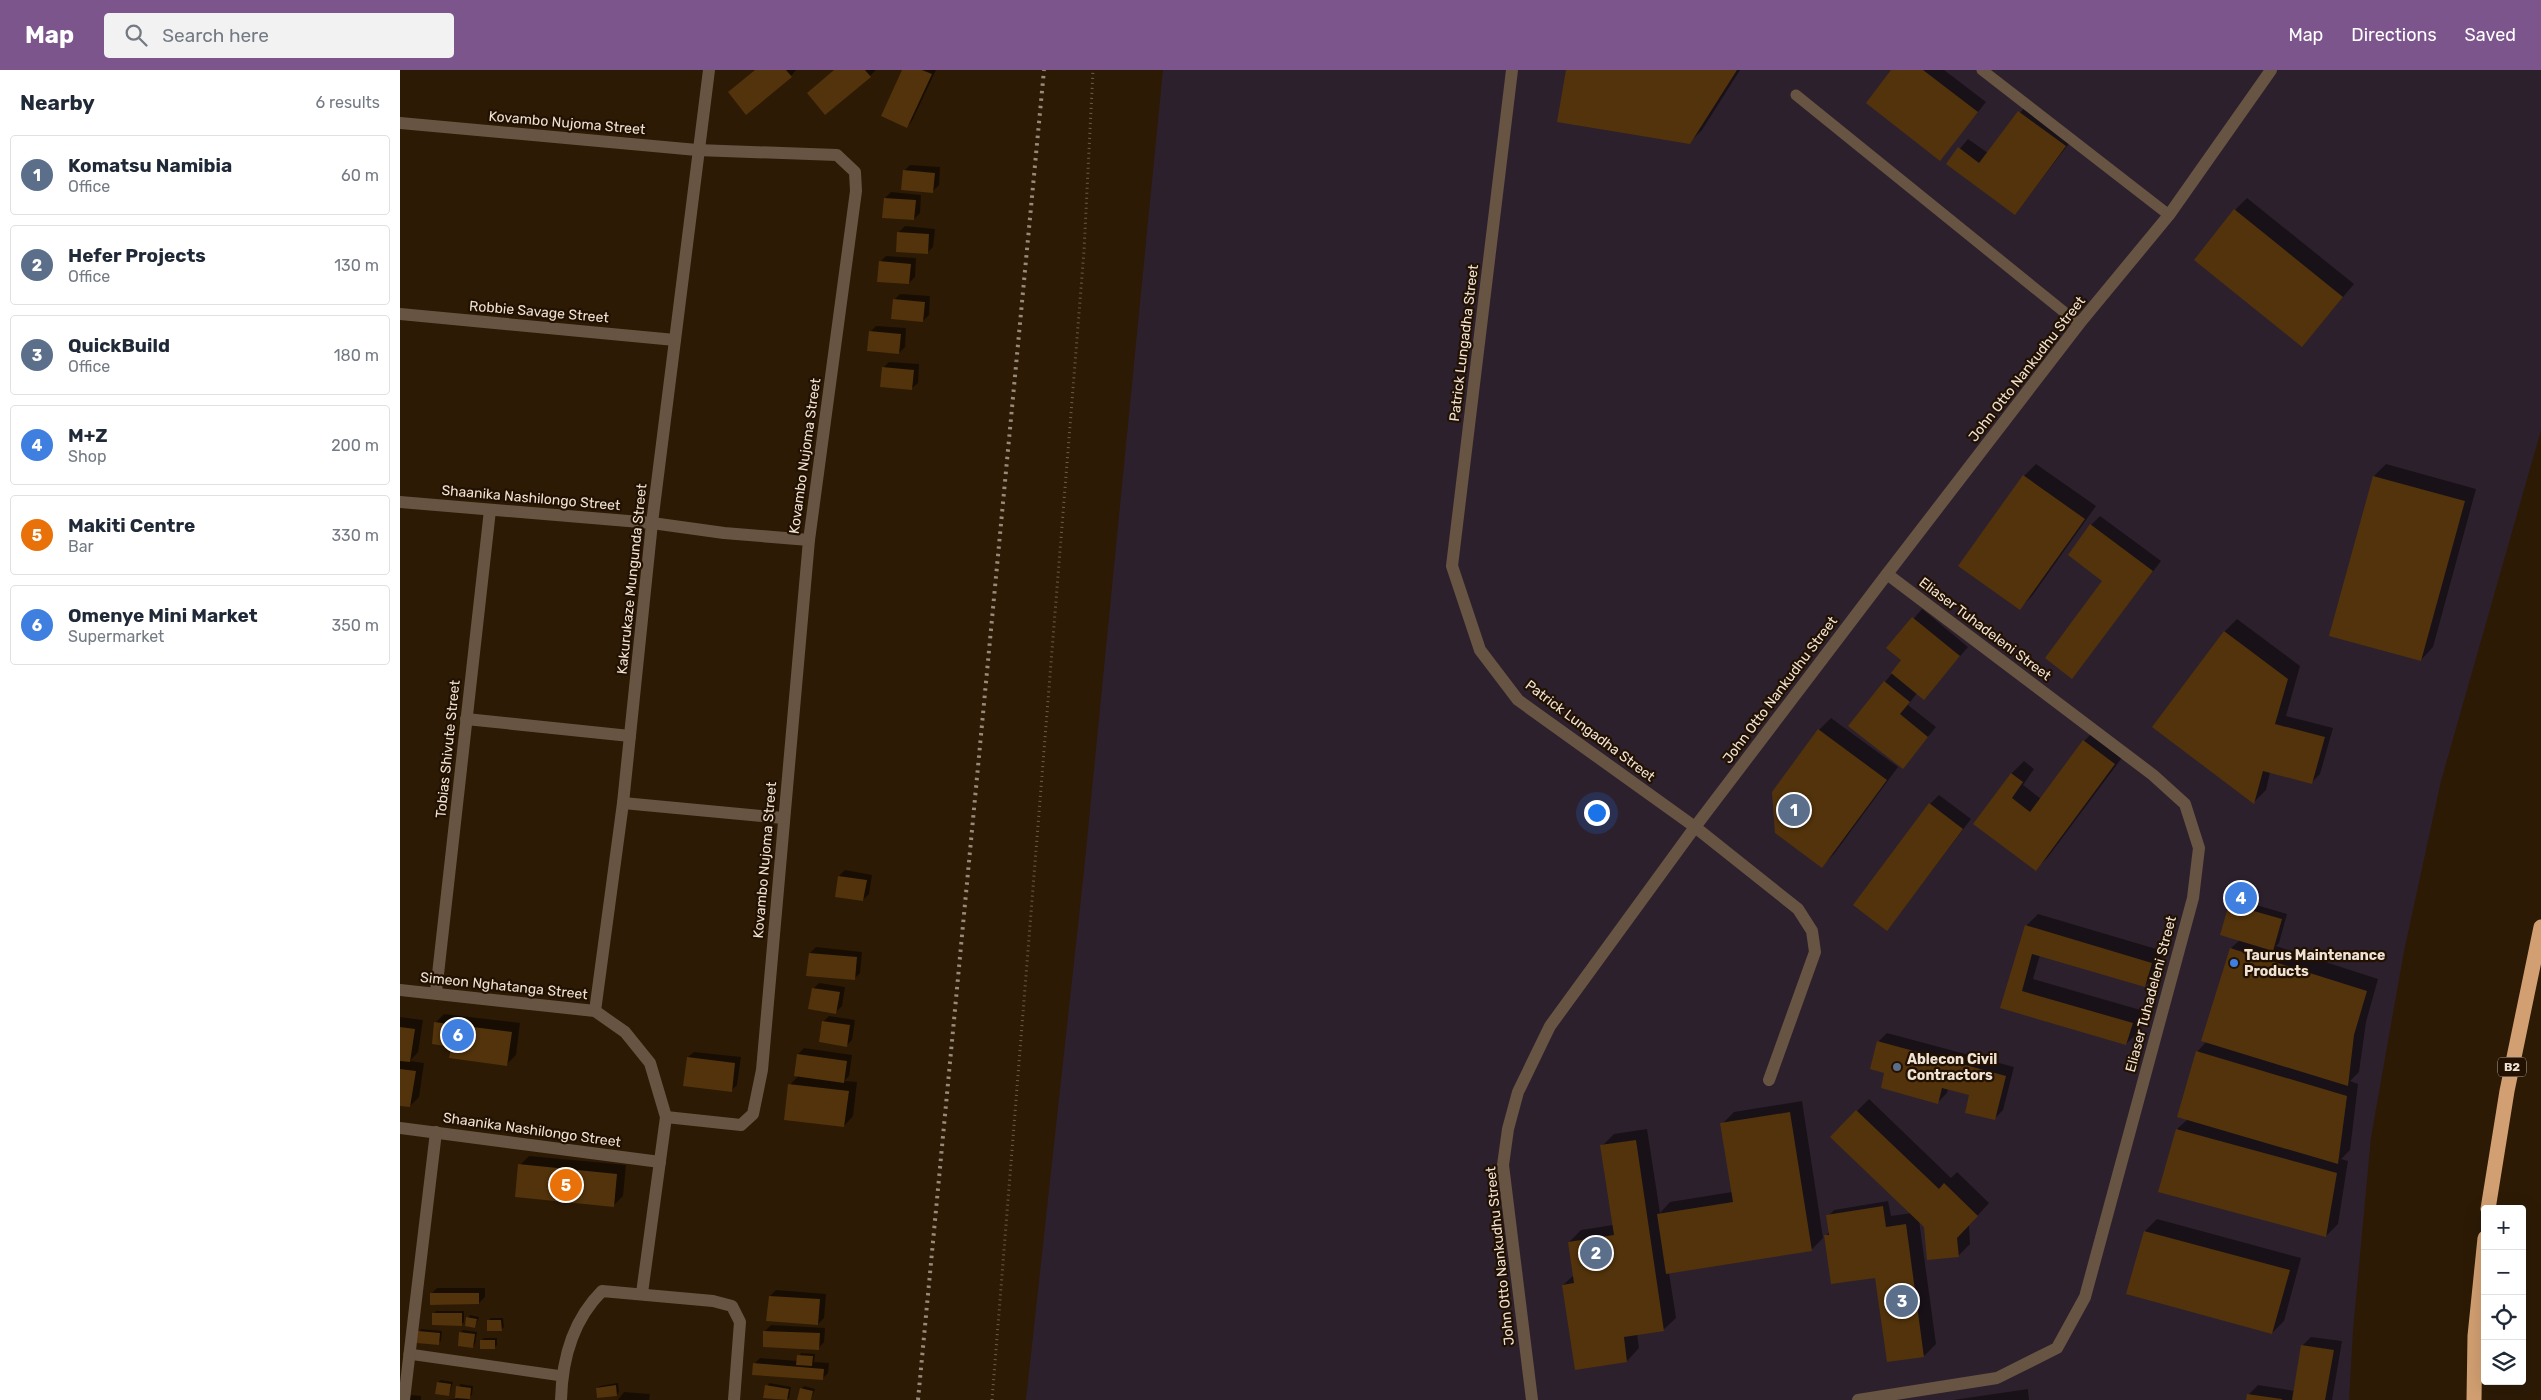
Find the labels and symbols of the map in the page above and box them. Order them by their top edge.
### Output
street label: Kovambo Nujoma Street [488,108,647,138]
street label: Patrick Lungadha Street [1446,263,1482,422]
street label: John Otto Nankudhu Street [1965,292,2089,445]
street label: Robbie Savage Street [469,297,610,327]
street label: Kovambo Nujoma Street [786,377,824,535]
street label: Shaanika Nashilongo Street [441,482,622,514]
street label: Kakurukaze Mungunda Street [614,482,651,675]
street label: Eliaser Tuhadeleni Street [1916,574,2055,685]
street label: John Otto Nankudhu Street [1719,613,1841,767]
street label: Patrick Lungadha Street [1522,677,1659,786]
street label: Tobias Shivute Street [432,679,464,819]
street label: Kovambo Nujoma Street [750,780,780,939]
pin: 1 [1778,791,1810,829]
your location [1584,800,1610,826]
pin: 4 [2225,879,2257,917]
street label: Eliaser Tuhadeleni Street [2122,914,2180,1074]
place label: Taurus Maintenance Products [2244,947,2385,980]
marker: Taurus Maintenance Products [2228,957,2240,969]
street label: Simeon Nghatanga Street [419,969,589,1003]
pin: 6 [442,1016,474,1054]
place label: Ablecon Civil Contractors [1907,1051,1997,1084]
road number: B2 [2498,1058,2526,1076]
marker: Ablecon Civil Contractors [1891,1061,1903,1073]
street label: Shaanika Nashilongo Street [442,1109,623,1151]
street label: John Otto Nankudhu Street [1482,1165,1518,1346]
pin: 5 [550,1166,582,1204]
pin: 2 [1580,1234,1612,1272]
pin: 3 [1886,1282,1918,1320]

